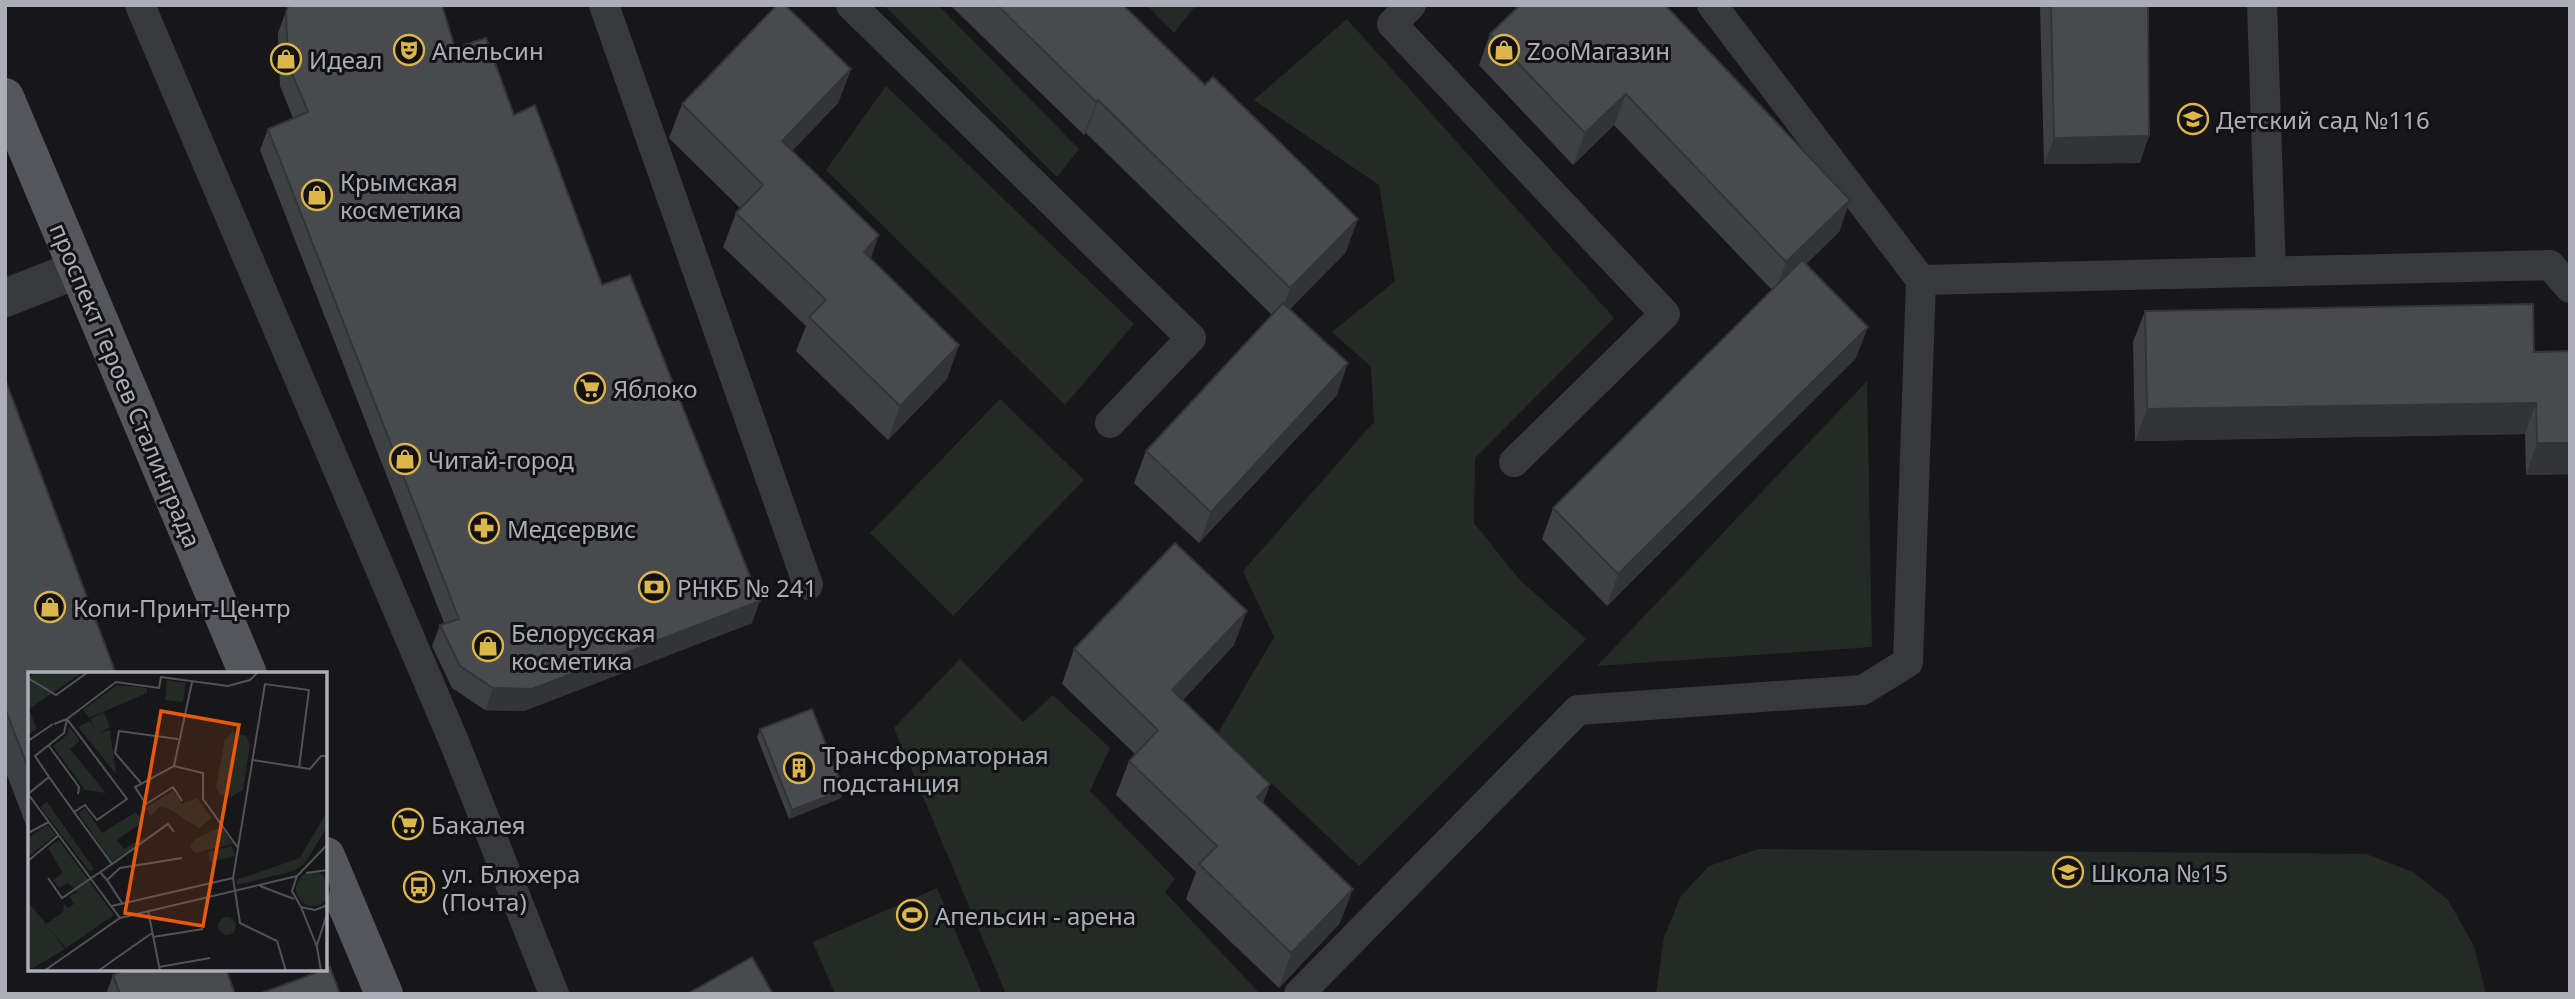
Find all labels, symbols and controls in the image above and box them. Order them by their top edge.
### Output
theatre icon: Апельсин [392,33,426,67]
shop icon: ZooМагазин [1487,33,1521,67]
place label: Апельсин [432,34,544,67]
place label: ZooМагазин [1527,34,1670,67]
shop icon: Идеал [269,42,303,76]
place label: Идеал [309,43,382,76]
school or university icon: Детский сад №116 [2176,102,2210,136]
place label: Детский сад №116 [2216,103,2430,136]
place label: Крымская косметика [340,165,461,226]
shop icon: Крымская косметика [300,178,334,212]
street label: проспект Героев Сталинграда [43,218,209,552]
supermarket icon: Яблоко [573,371,607,405]
place label: Яблоко [613,372,698,405]
shop icon: Читай-город [388,442,422,476]
place label: Читай-город [428,443,574,476]
pharmacy icon: Медсервис [467,511,501,545]
place label: Медсервис [507,512,636,545]
bank icon: РНКБ № 241 [637,570,671,604]
place label: РНКБ № 241 [677,571,817,604]
shop icon: Копи-Принт-Центр [33,590,67,624]
place label: Копи-Принт-Центр [73,591,291,624]
place label: Белорусская косметика [511,616,656,677]
shop icon: Белорусская косметика [471,629,505,663]
inset map [28,672,327,971]
place label: Трансформаторная подстанция [822,738,1049,799]
building icon: Трансформаторная подстанция [782,751,816,785]
supermarket icon: Бакалея [391,807,425,841]
place label: Бакалея [431,808,526,841]
school or university icon: Школа №15 [2051,855,2085,889]
place label: Школа №15 [2091,856,2228,889]
place label: ул. Блюхера (Почта) [442,857,580,918]
bus stop icon: ул. Блюхера (Почта) [402,870,436,904]
sports icon: Апельсин - арена [895,898,929,932]
place label: Апельсин - арена [935,899,1136,932]

